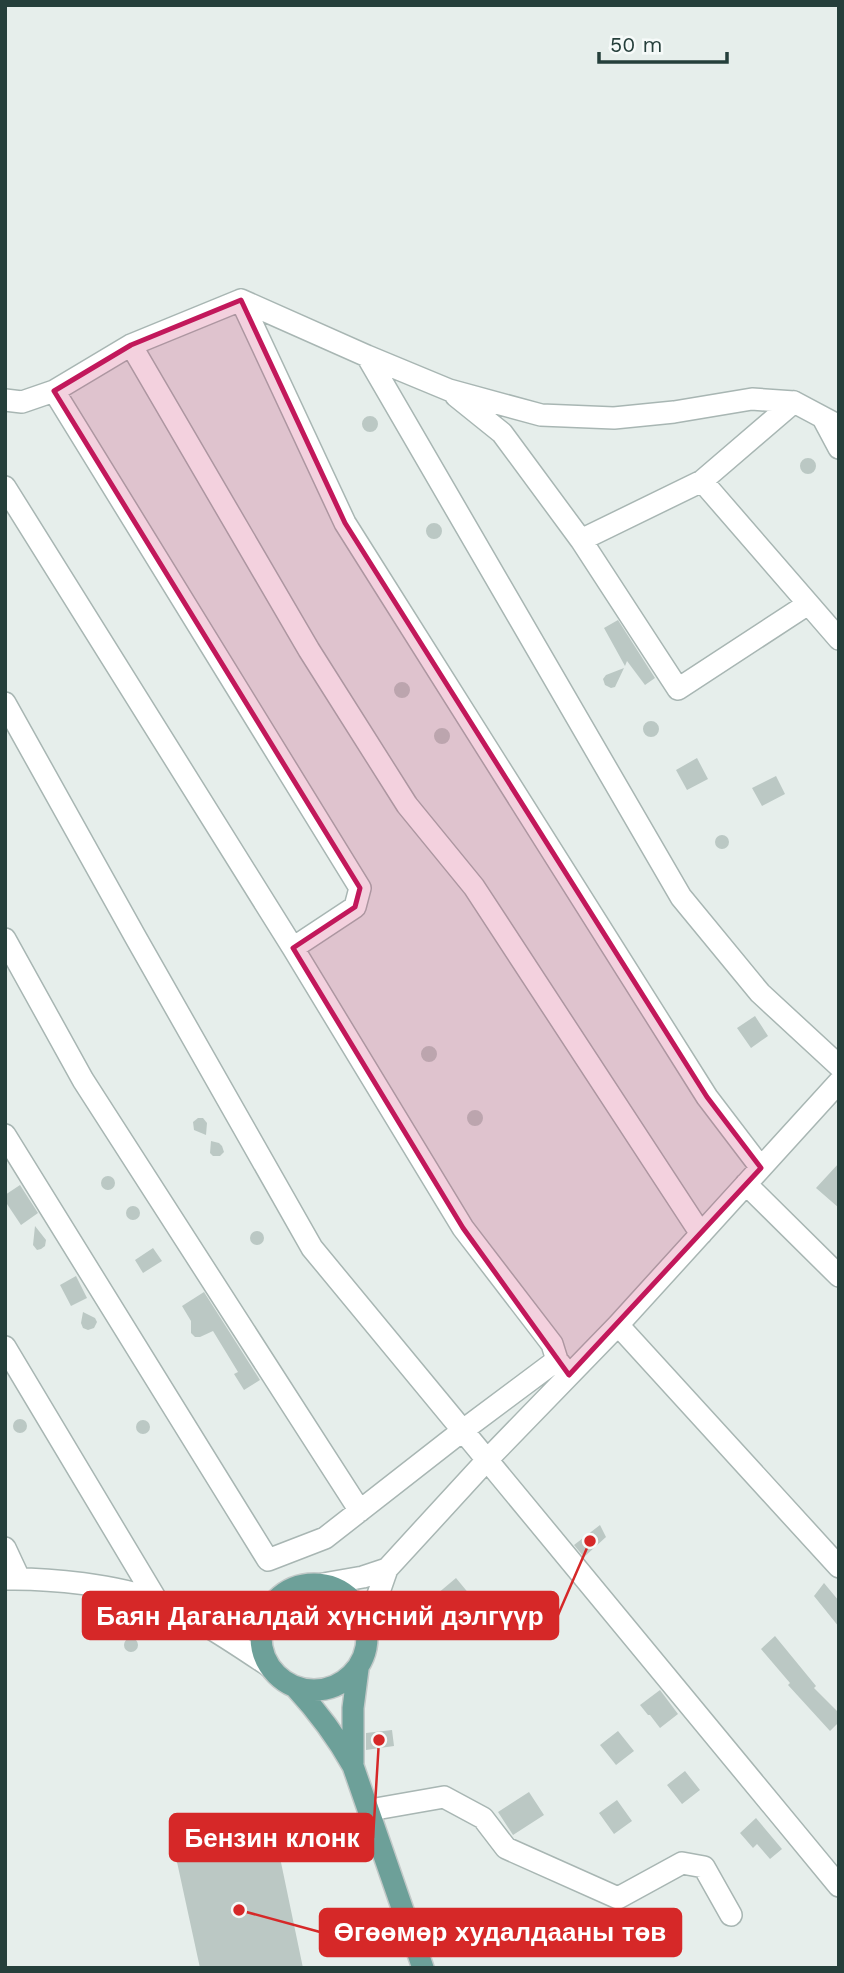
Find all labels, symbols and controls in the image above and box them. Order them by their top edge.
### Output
scale bar [599,21,727,65]
text: 50 m [610,32,662,57]
callout: Баян Даганалдай хүнсний дэлгүүр [83,1592,558,1639]
text: Баян Даганалдай хүнсний дэлгүүр [96,1601,544,1631]
callout: Бензин клонк [170,1814,373,1861]
text: Бензин клонк [184,1823,360,1853]
callout: Өгөөмөр худалдааны төв [320,1909,681,1956]
text: Өгөөмөр худалдааны төв [334,1917,666,1947]

